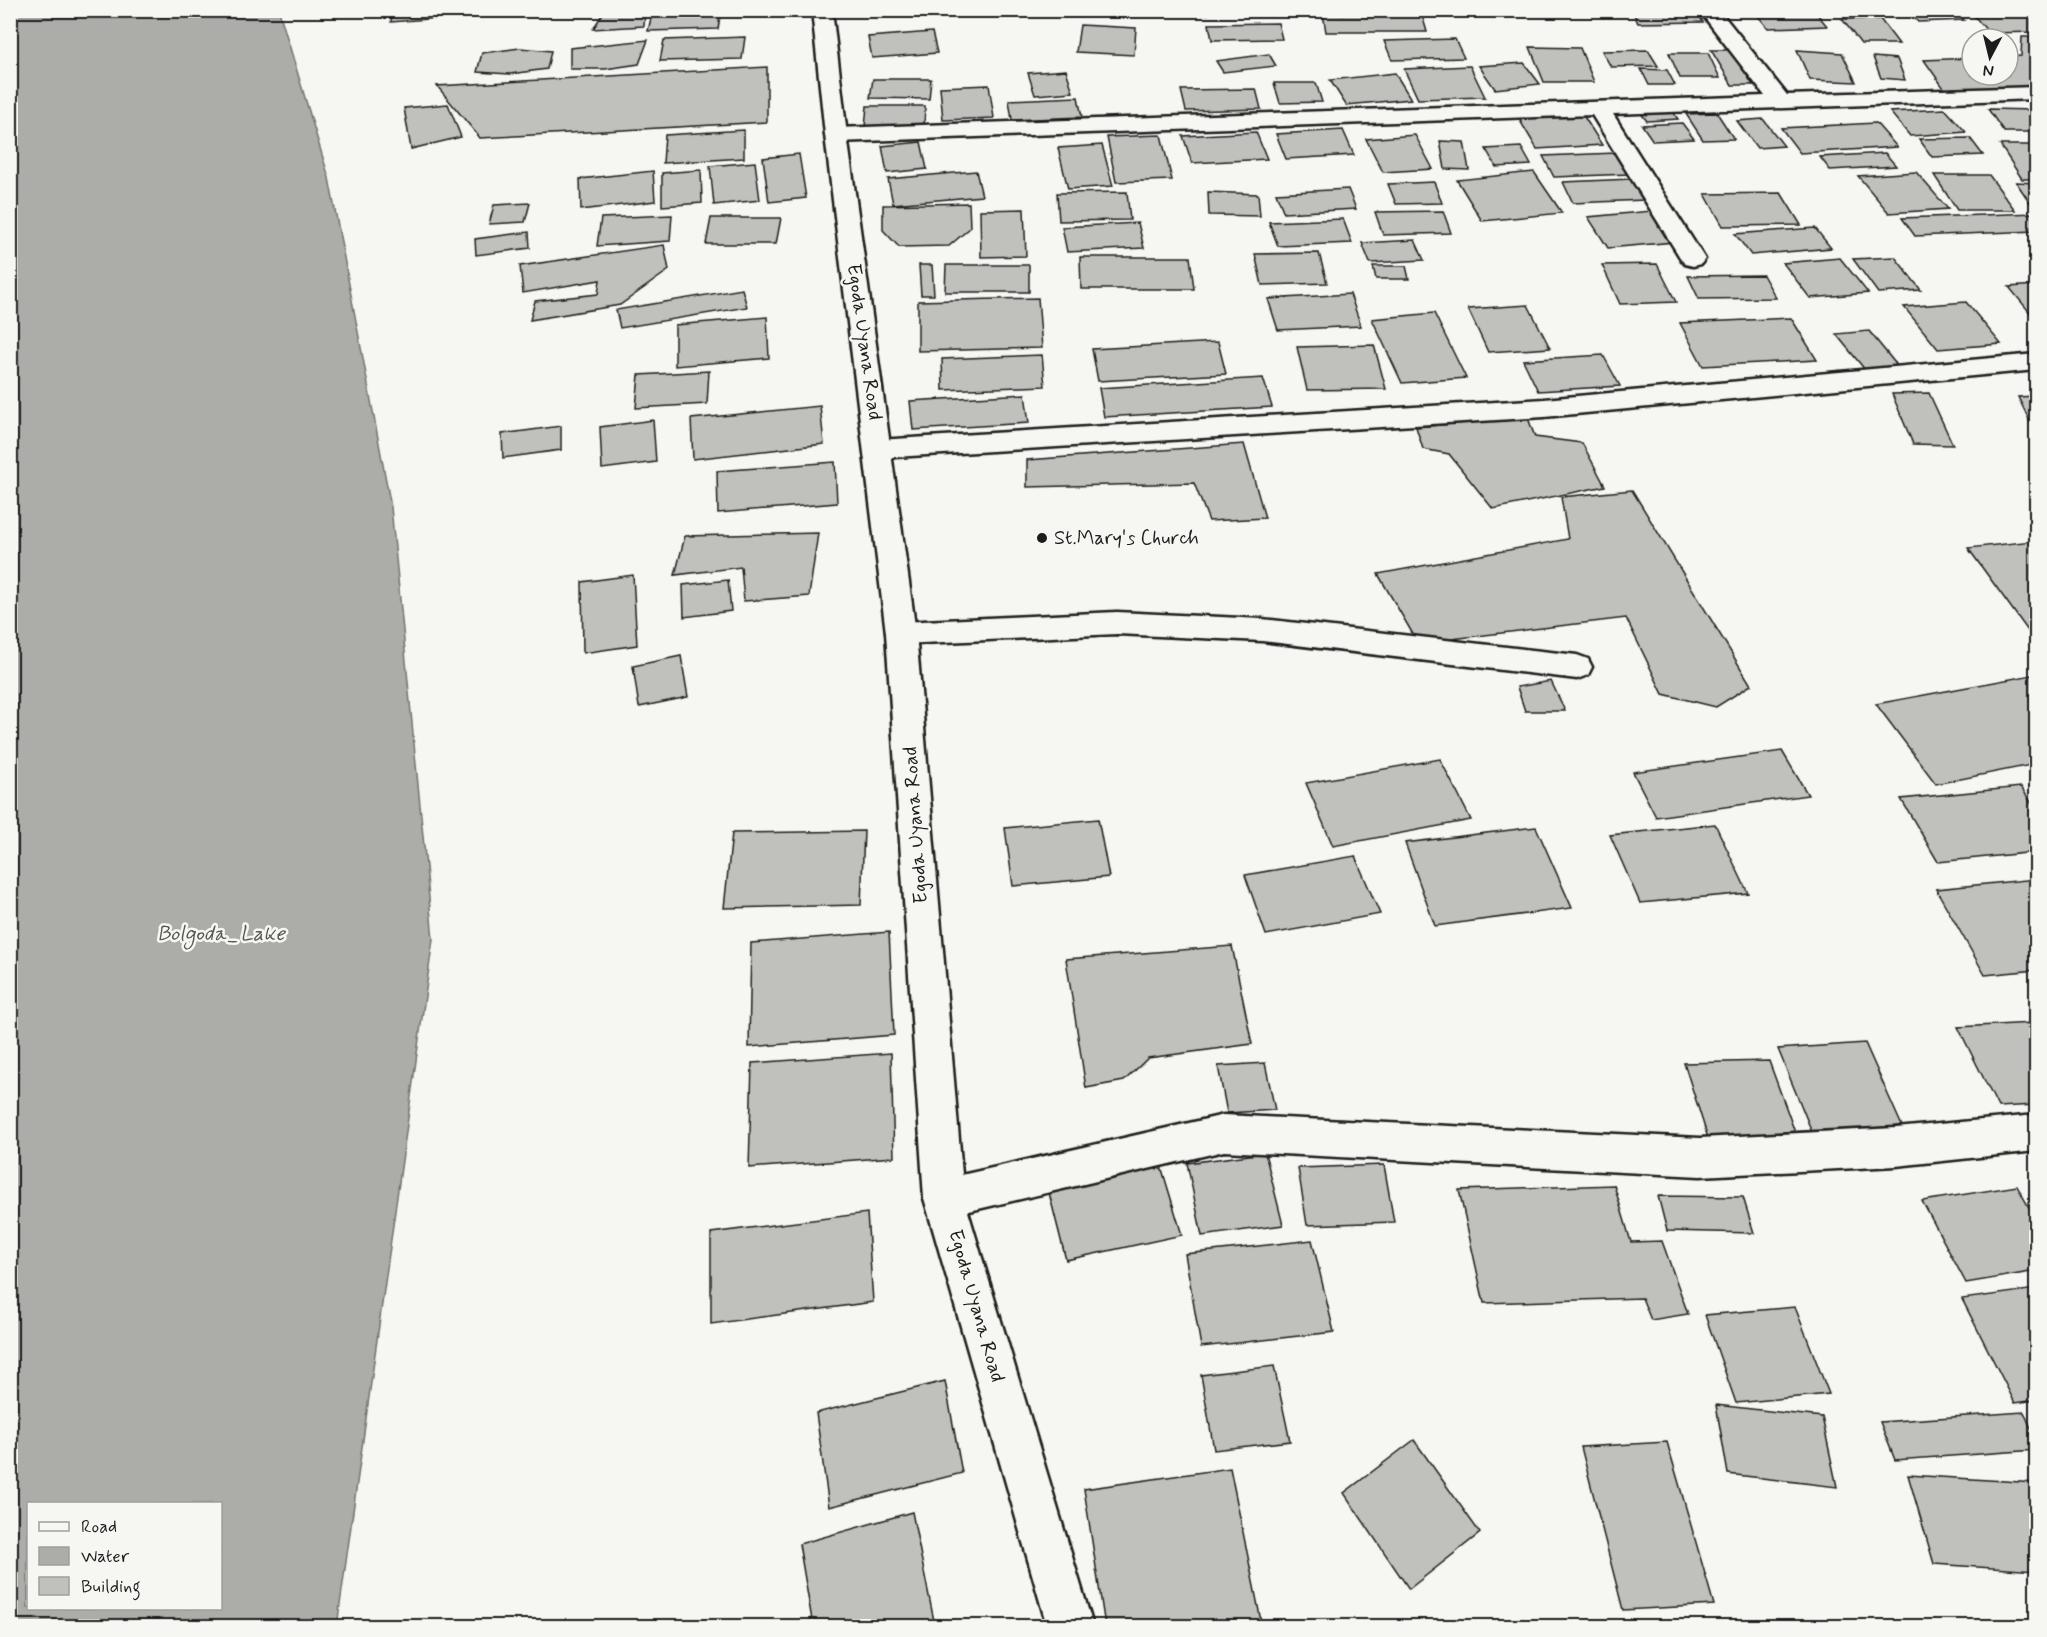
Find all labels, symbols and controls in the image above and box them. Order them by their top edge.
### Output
north arrow [1960,27,2020,87]
text: N [1982,59,1995,81]
street label: Egoda Uyana Road [840,262,888,422]
place label: St.Mary's Church [1054,525,1199,552]
marker: St.Mary's Church [1035,531,1049,545]
street label: Egoda Uyana Road [897,746,935,904]
water label: Bolgoda_Lake [157,920,286,950]
street label: Egoda Uyana Road [941,1227,1011,1385]
legend [27,1502,222,1610]
text: Road [81,1515,117,1539]
text: Water [81,1545,130,1569]
text: Building [81,1575,141,1601]

